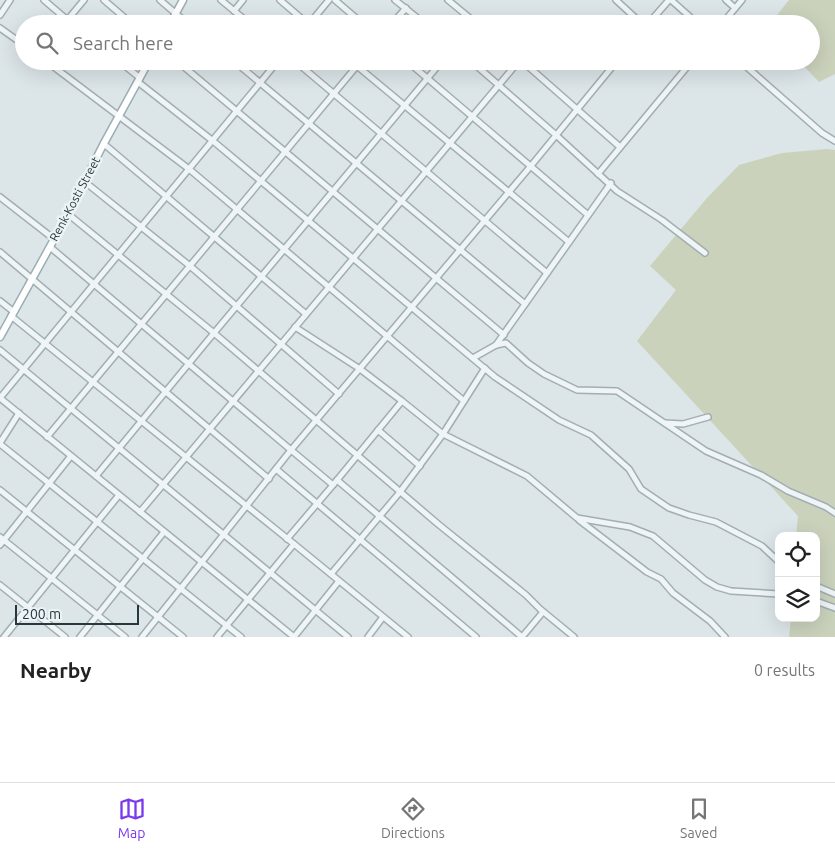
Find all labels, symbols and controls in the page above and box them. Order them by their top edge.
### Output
search box [15,15,820,70]
icon: search [33,29,61,57]
text: Search here [73,32,173,54]
street label: Renk-Kosti Street [47,154,102,243]
map controls [775,532,820,622]
button: locate [775,532,820,577]
button: layers [775,577,820,622]
scale bar [15,602,139,625]
text: 200 m [22,606,61,622]
text: Nearby [20,658,91,682]
text: 0 results [754,661,815,679]
tab: Map [118,795,146,841]
tab: Directions [381,795,445,841]
tab: Saved [680,795,717,841]

